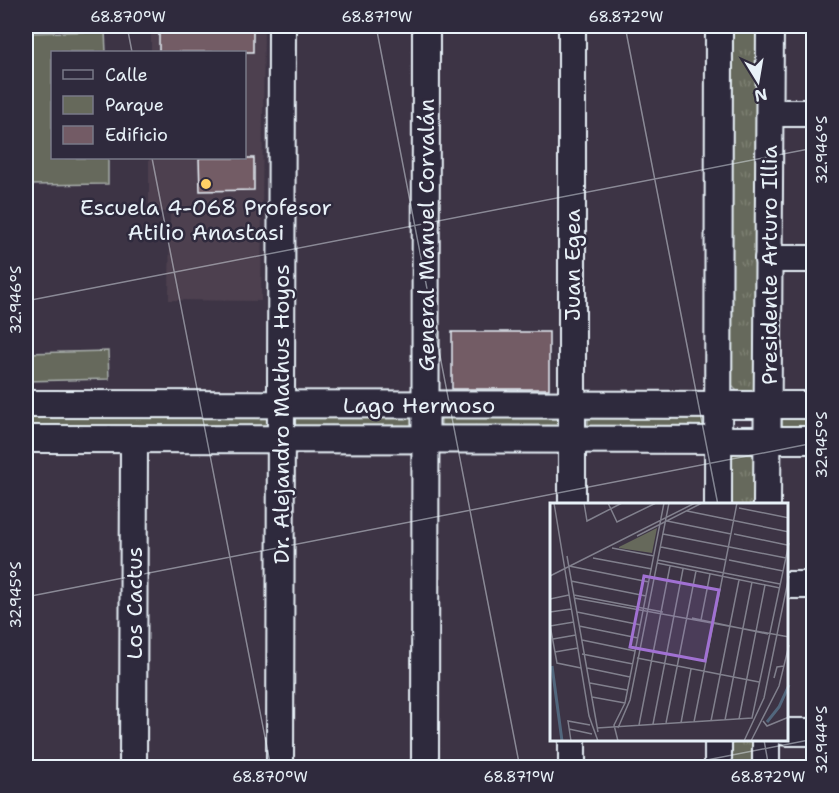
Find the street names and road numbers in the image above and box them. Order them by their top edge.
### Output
street label: General Manuel Corvalán [412,99,441,371]
street label: Presidente Arturo Illia [755,145,784,385]
street label: Juan Egea [558,209,587,321]
street label: Dr. Alejandro Mathus Hoyos [267,264,296,564]
street label: Lago Hermoso [343,391,495,420]
street label: Los Cactus [120,547,149,659]

